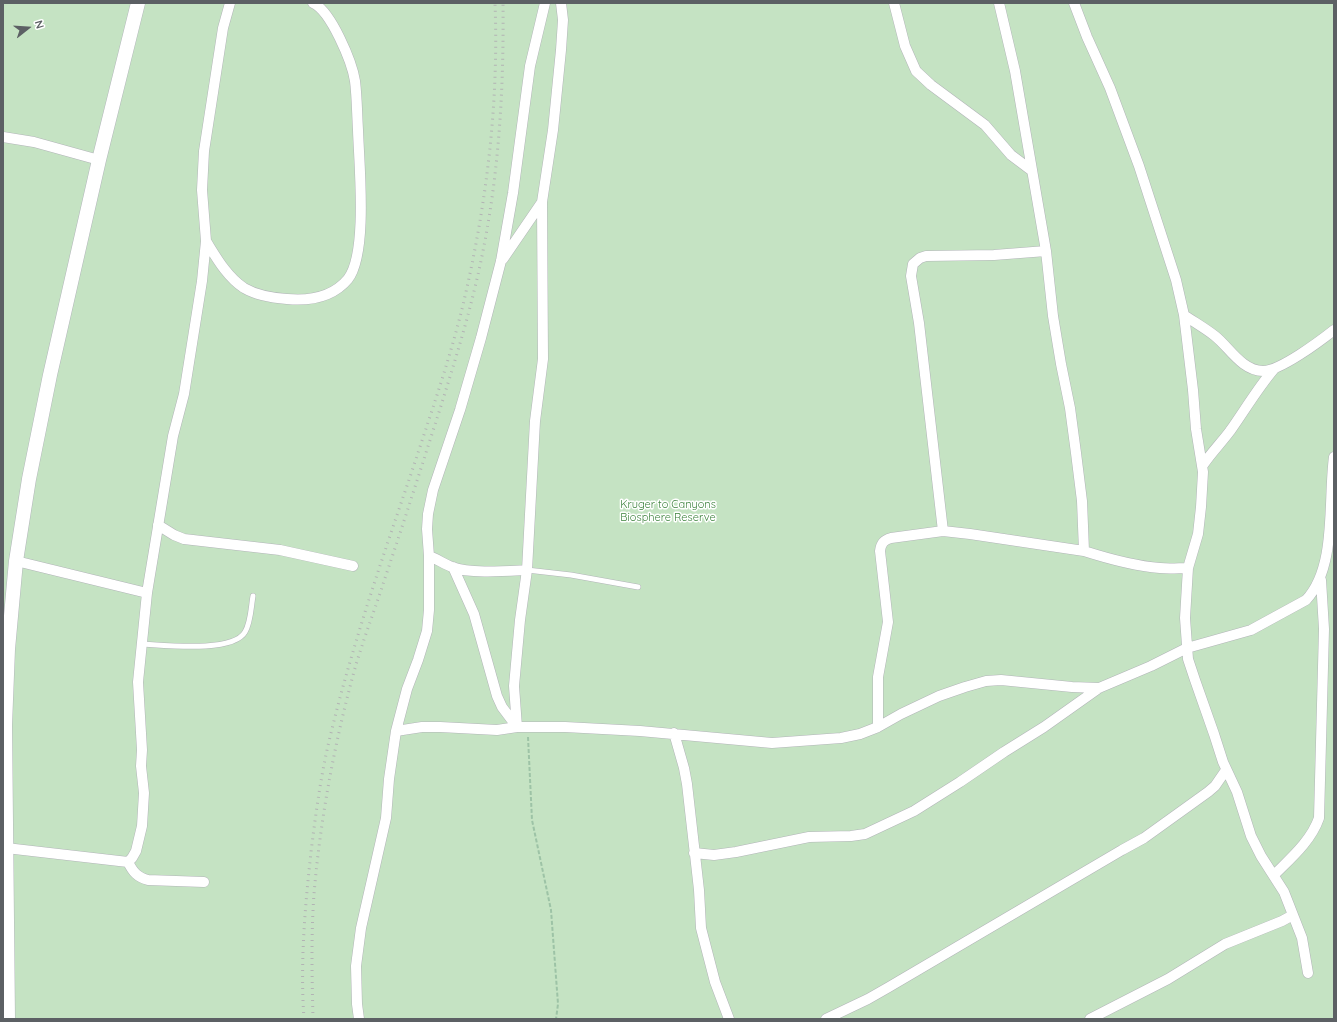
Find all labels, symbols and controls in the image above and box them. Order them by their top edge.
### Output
north arrow [8,8,48,48]
text: N [32,19,47,30]
park label: Kruger to Canyons Biosphere Reserve [620,498,716,524]

